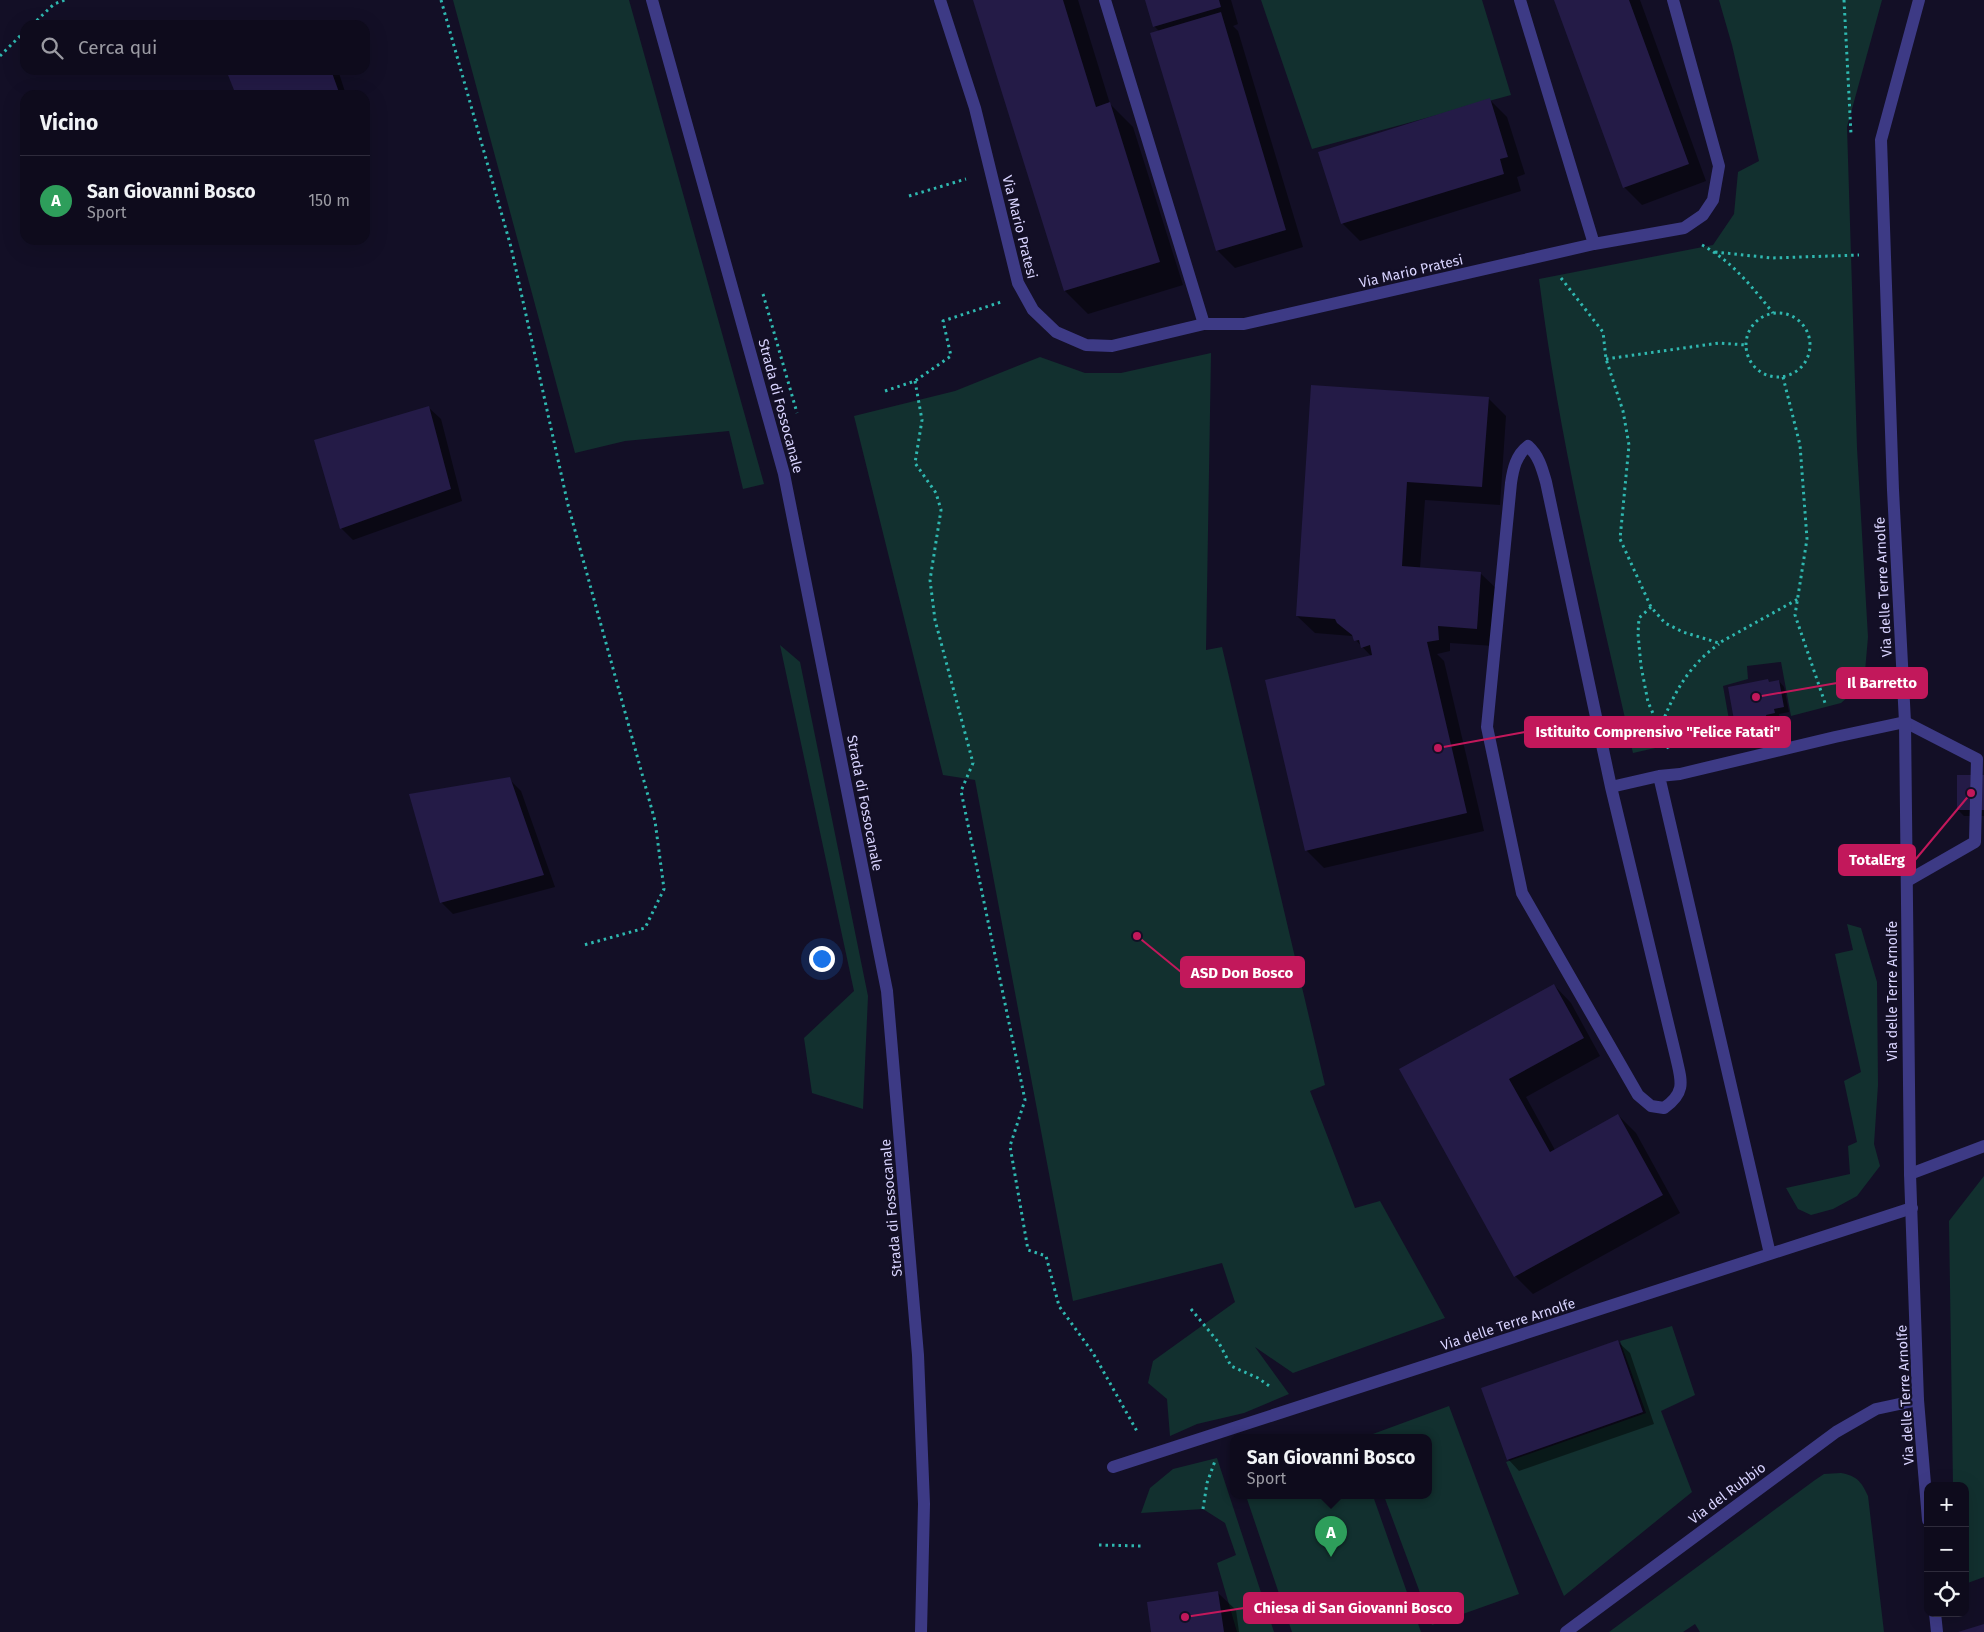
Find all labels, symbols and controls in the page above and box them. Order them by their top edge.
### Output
search box [20,20,370,75]
icon: search [38,34,66,62]
text: Cerca qui [78,36,157,59]
text: Vicino [40,110,98,136]
street label: Via Mario Pratesi [998,174,1041,281]
text: San Giovanni Bosco [87,180,256,203]
text: A [51,191,61,210]
text: 150 m [308,191,350,210]
text: Sport [87,203,127,222]
street label: Via Mario Pratesi [1357,251,1465,292]
street label: Strada di Fossocanale [754,337,807,475]
street label: Via delle Terre Arnolfe [1871,516,1896,658]
callout: Il Barretto [1837,668,1927,698]
text: Il Barretto [1847,674,1917,692]
callout: Istituito Comprensivo "Felice Fatati" [1525,717,1790,747]
text: Istituito Comprensivo "Felice Fatati" [1536,723,1780,741]
street label: Strada di Fossocanale [843,734,886,873]
callout: TotalErg [1839,845,1915,875]
text: TotalErg [1849,851,1906,869]
street label: Via delle Terre Arnolfe [1884,921,1901,1061]
your location [809,946,835,972]
callout: ASD Don Bosco [1181,957,1304,987]
text: ASD Don Bosco [1190,964,1293,982]
street label: Strada di Fossocanale [877,1138,906,1277]
street label: Via delle Terre Arnolfe [1439,1295,1578,1354]
street label: Via delle Terre Arnolfe [1893,1324,1918,1466]
popup [1230,1434,1432,1499]
text: San Giovanni Bosco [1247,1446,1415,1469]
street label: Via del Rubbio [1685,1459,1769,1528]
text: Sport [1247,1469,1286,1488]
map controls [1924,1482,1969,1617]
button: + [1924,1482,1969,1527]
pin: A [1315,1516,1347,1557]
button: − [1924,1527,1969,1572]
button: locate [1924,1572,1969,1617]
callout: Chiesa di San Giovanni Bosco [1244,1593,1463,1623]
text: Chiesa di San Giovanni Bosco [1254,1599,1452,1617]

